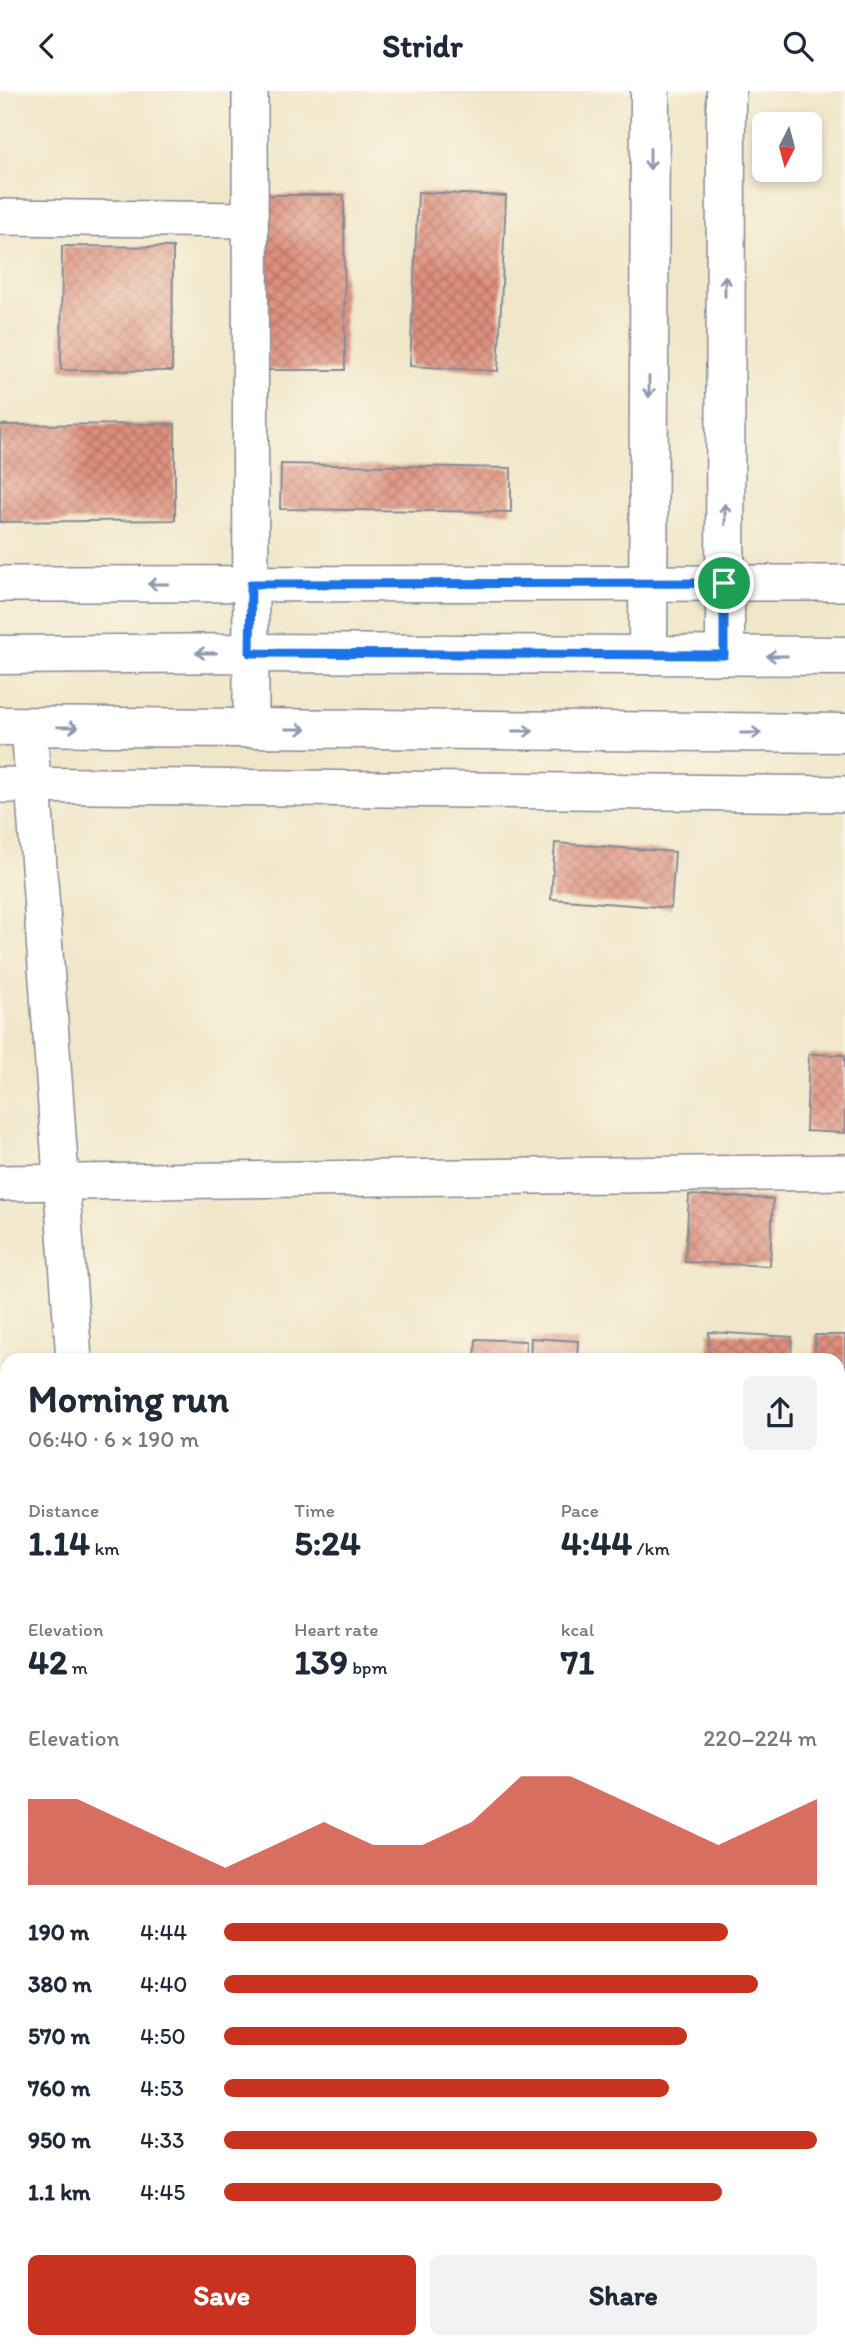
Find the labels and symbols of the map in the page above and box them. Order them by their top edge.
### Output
north arrow [752,112,822,182]
one-way arrow [643,147,657,170]
one-way arrow [718,275,732,298]
one-way arrow [642,375,656,398]
one-way arrow [718,502,732,525]
pin [694,553,754,613]
one-way arrow [147,577,170,591]
one-way arrow [195,646,218,660]
one-way arrow [766,649,789,663]
one-way arrow [56,720,79,733]
one-way arrow [284,722,307,736]
one-way arrow [511,724,534,738]
one-way arrow [739,726,762,739]

